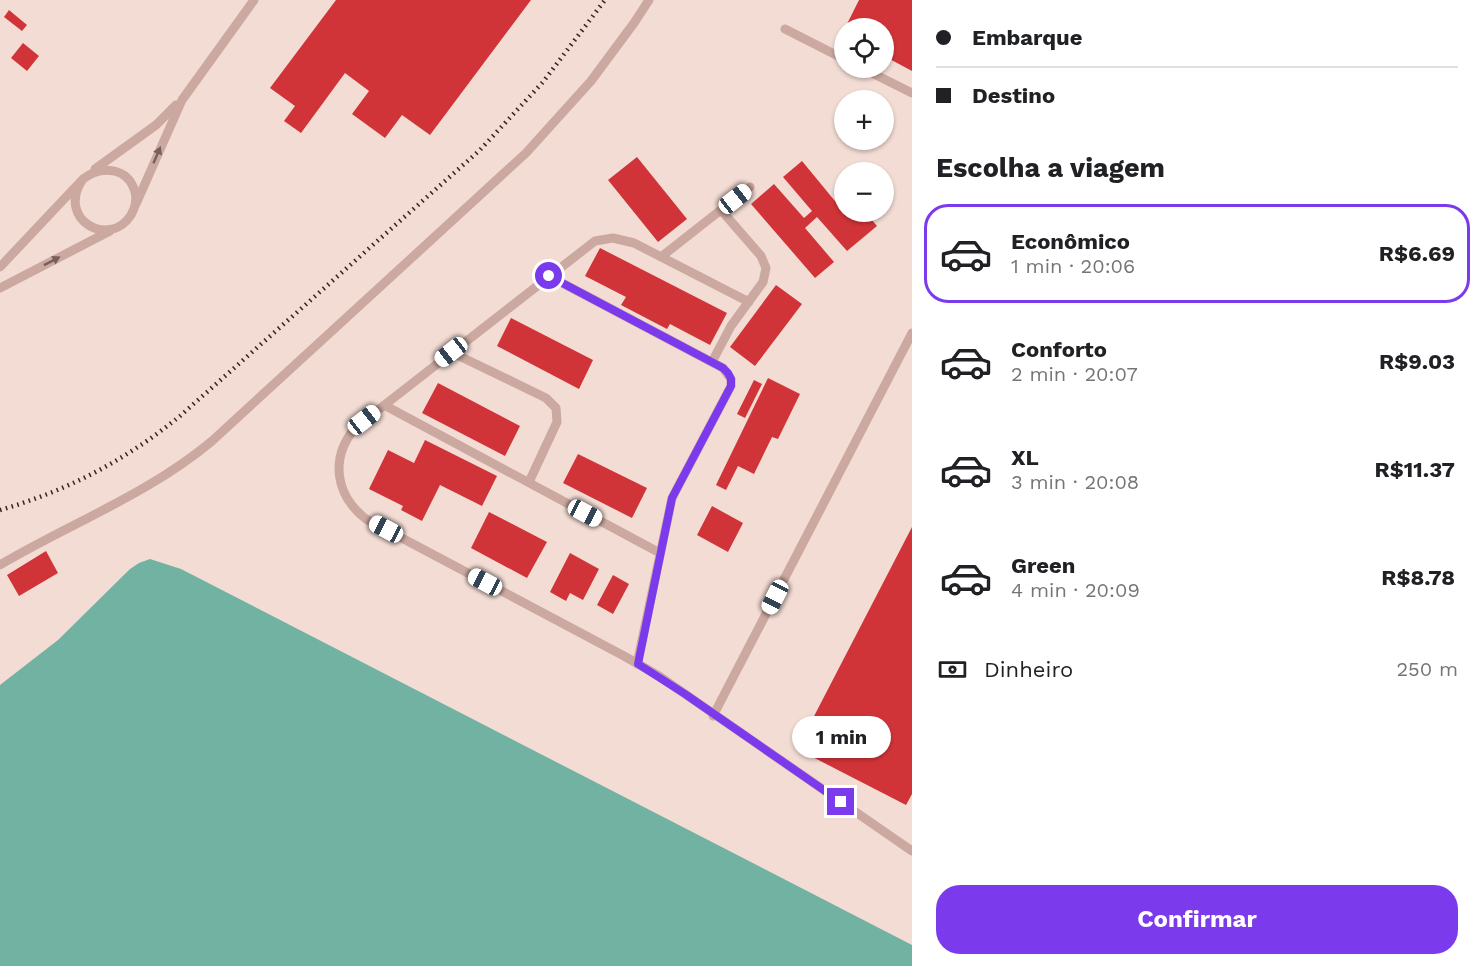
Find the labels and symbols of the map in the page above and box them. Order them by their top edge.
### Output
one-way arrow [153,146,162,164]
car [715,181,755,217]
one-way arrow [44,256,61,266]
route start [535,262,562,289]
car [431,334,471,370]
car [344,402,384,438]
car [565,497,605,529]
car [366,513,406,545]
car [465,566,505,598]
car [759,577,791,617]
callout: 1 min [792,715,890,757]
route end [827,788,854,815]

